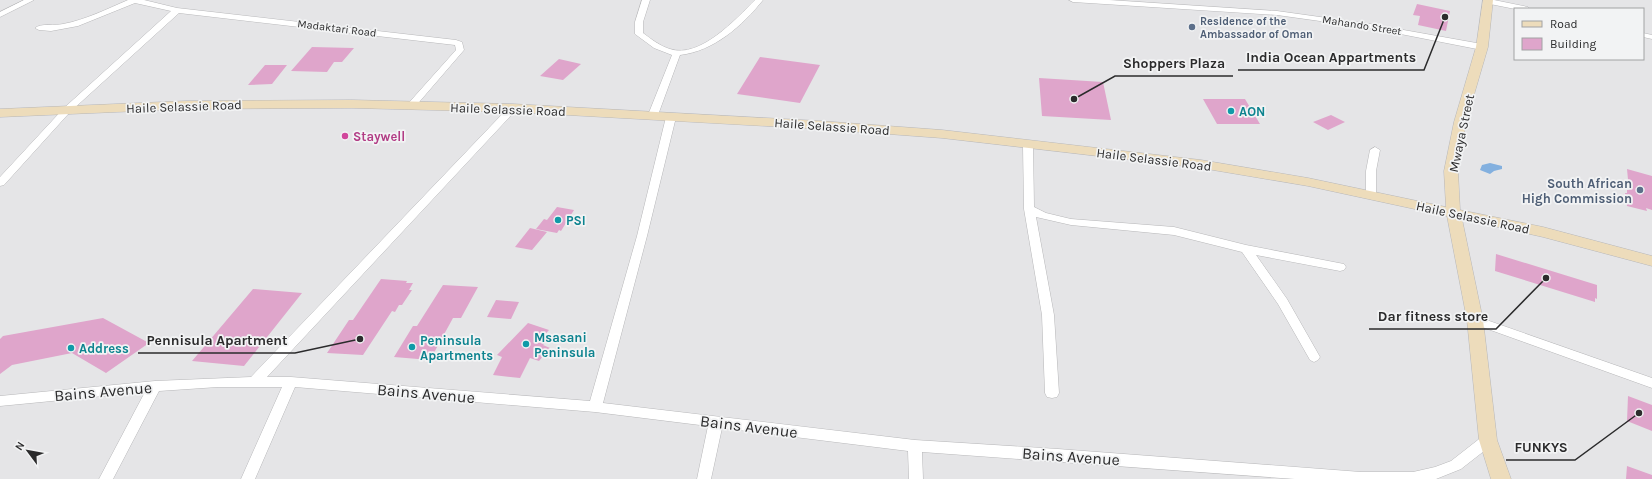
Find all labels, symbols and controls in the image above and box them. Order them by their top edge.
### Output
legend [1514,8,1644,60]
street label: Mahando Street [1321,13,1402,38]
place label: Residence of the Ambassador of Oman [1200,15,1313,41]
street label: Madaktari Road [297,17,377,40]
text: Road [1550,17,1578,31]
marker: Residence of the Ambassador of Oman [1187,22,1197,32]
text: Building [1550,37,1597,51]
callout: India Ocean Appartments [1238,44,1424,70]
text: India Ocean Appartments [1246,49,1416,66]
callout: Shoppers Plaza [1115,50,1233,76]
text: Shoppers Plaza [1123,55,1225,72]
street label: Mwaya Street [1446,93,1477,174]
street label: Haile Selassie Road [126,97,242,116]
street label: Haile Selassie Road [450,100,566,119]
place label: AON [1239,104,1265,119]
marker: AON [1226,106,1236,116]
street label: Haile Selassie Road [774,115,890,138]
place label: Staywell [353,129,405,144]
marker: Staywell [340,131,350,141]
street label: Haile Selassie Road [1096,145,1212,174]
place label: South African High Commission [1522,176,1632,206]
marker: South African High Commission [1635,185,1645,195]
street label: Haile Selassie Road [1415,198,1531,237]
place label: PSI [566,213,586,228]
marker: PSI [553,215,563,225]
callout: Dar fitness store [1369,303,1496,329]
text: Dar fitness store [1378,308,1488,325]
callout: Pennisula Apartment [138,327,295,353]
place label: Msasani Peninsula [534,330,595,360]
text: Pennisula Apartment [146,332,288,349]
place label: Peninsula Apartments [420,333,493,363]
marker: Msasani Peninsula [521,339,531,349]
place label: Address [79,341,129,356]
marker: Peninsula Apartments [407,342,417,352]
marker: Address [66,343,76,353]
street label: Bains Avenue [53,378,153,405]
street label: Bains Avenue [376,380,476,407]
street label: Bains Avenue [699,411,799,442]
north arrow [8,431,48,471]
callout: FUNKYS [1506,434,1575,460]
text: N [12,439,28,453]
text: FUNKYS [1514,439,1568,456]
street label: Bains Avenue [1021,444,1121,469]

